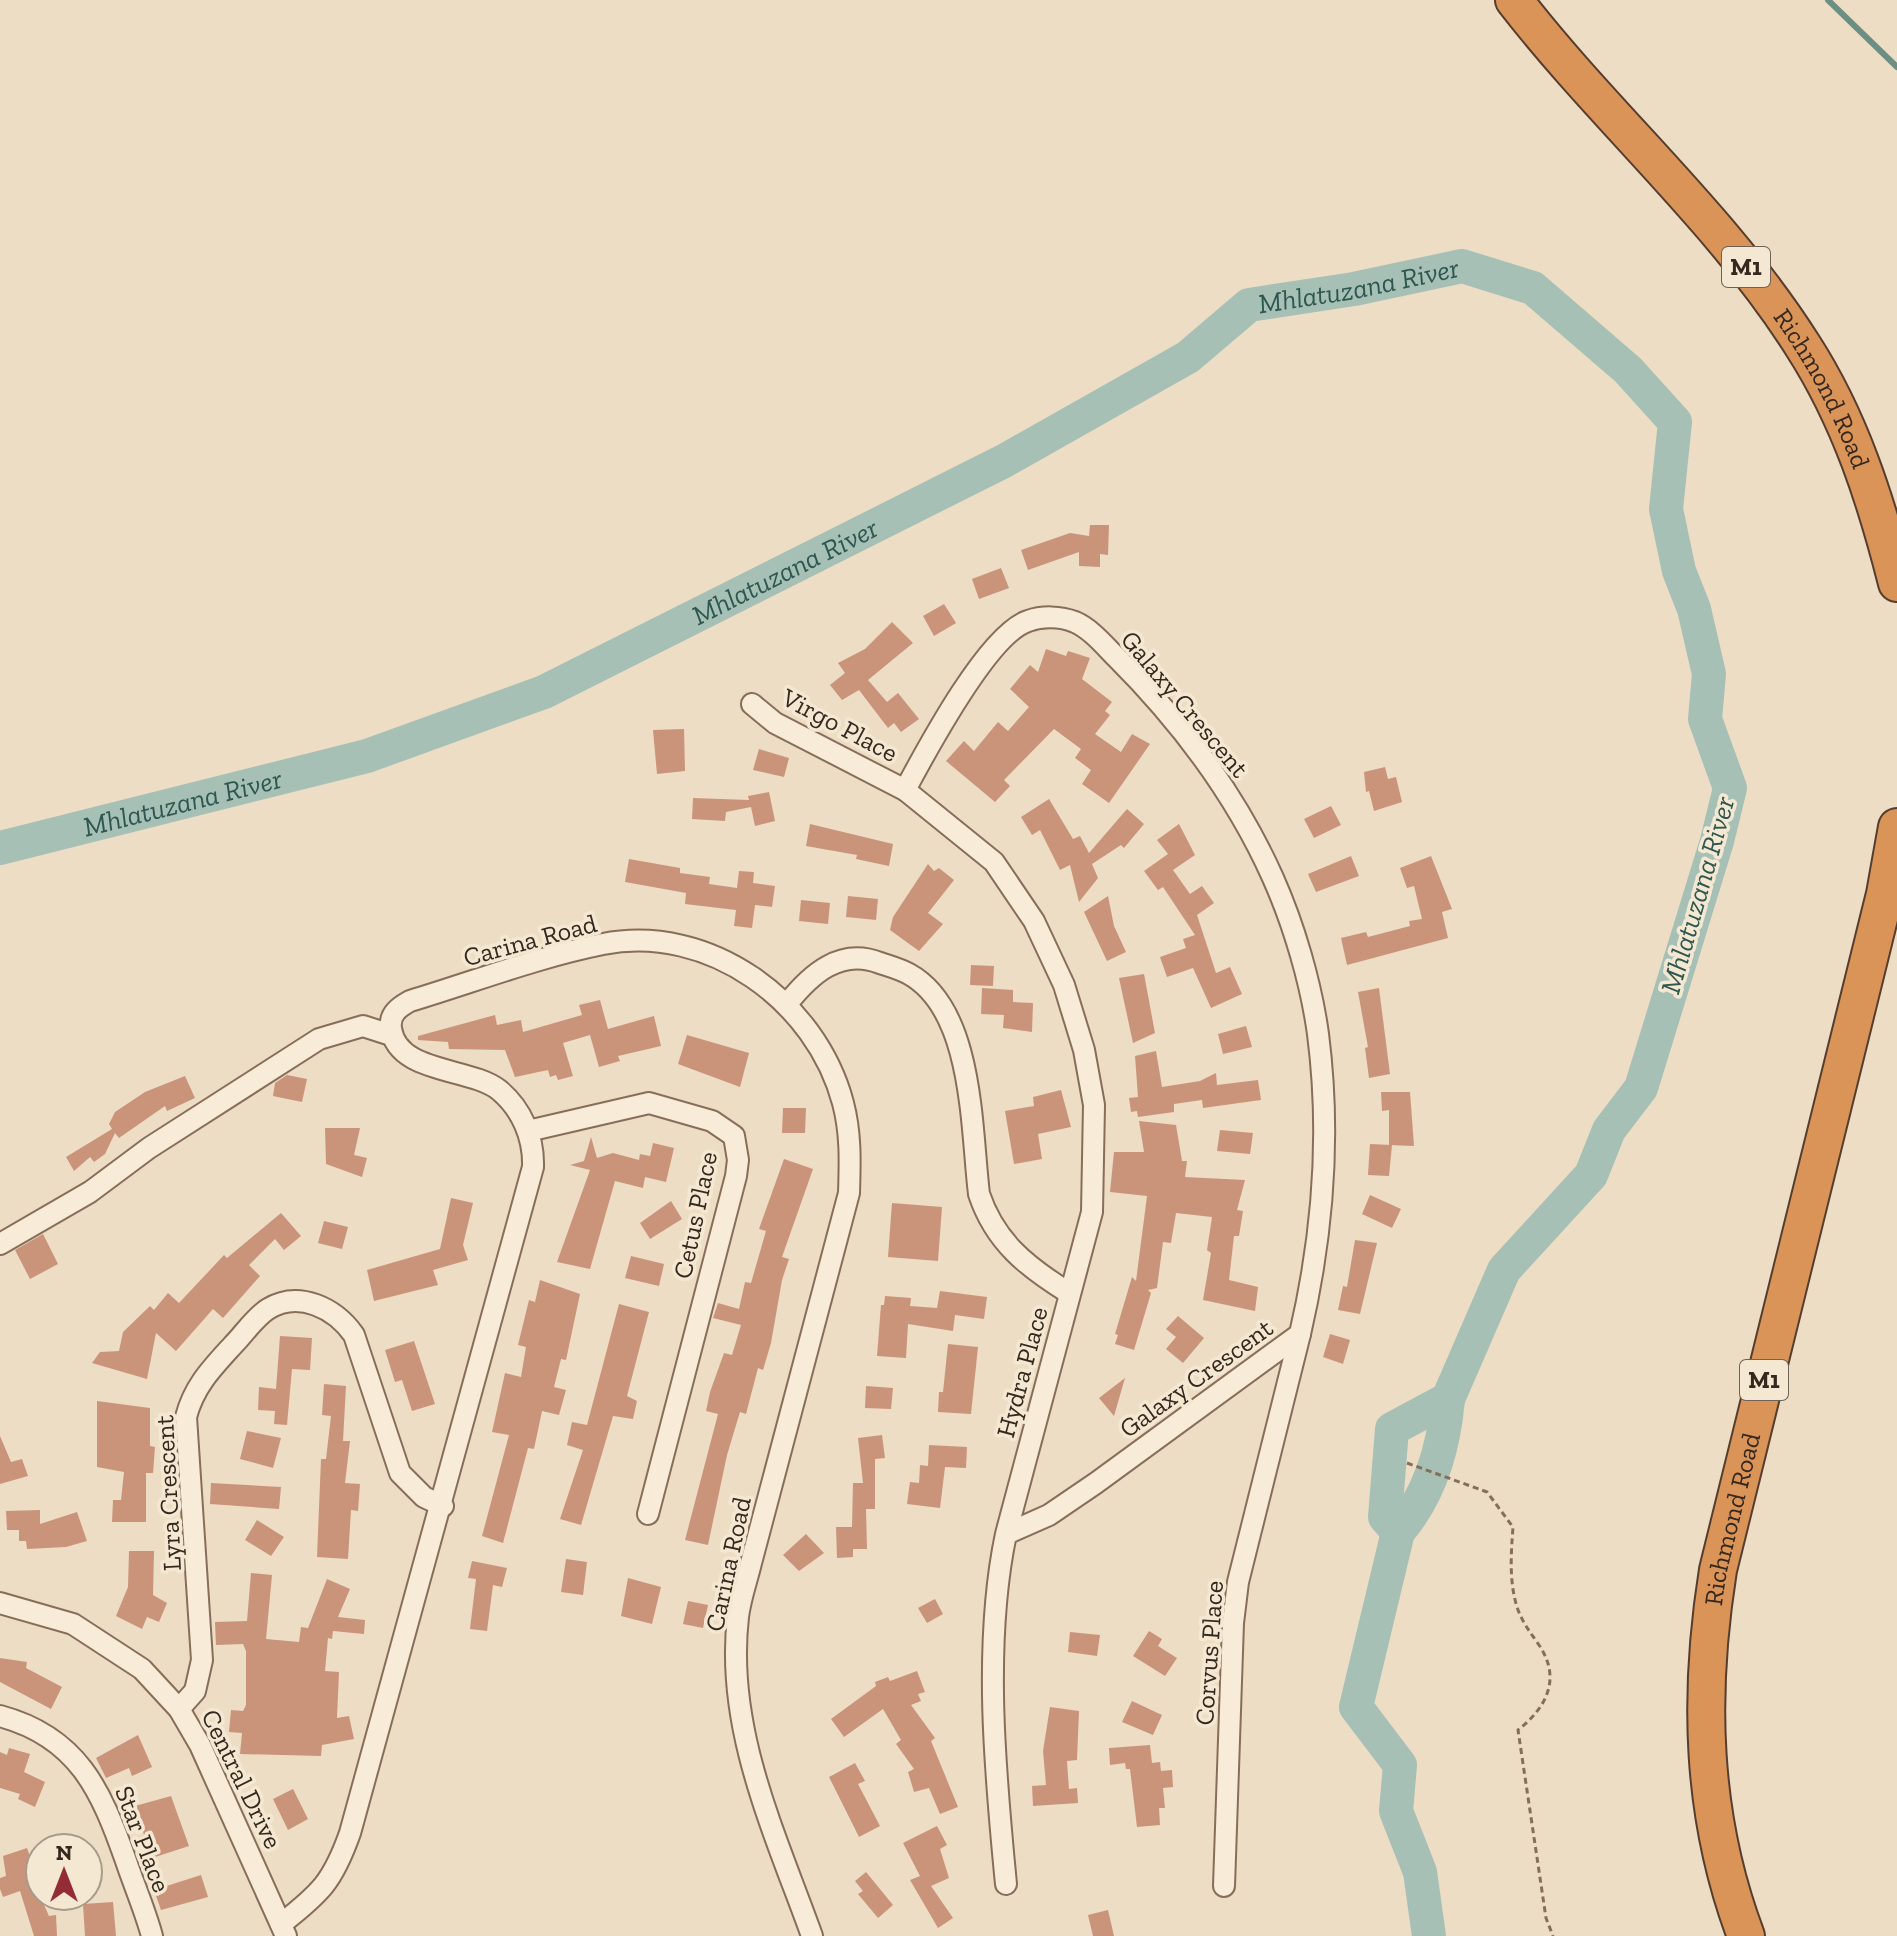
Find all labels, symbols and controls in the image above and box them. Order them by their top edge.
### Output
road number: M1 [1722,247,1770,287]
water label: Mhlatuzana River [1256,251,1462,320]
street label: Richmond Road [1767,302,1877,473]
water label: Mhlatuzana River [687,511,884,632]
street label: Galaxy Crescent [1114,624,1256,784]
street label: Virgo Place [776,681,903,769]
water label: Mhlatuzana River [80,762,286,844]
water label: Mhlatuzana River [1654,792,1741,997]
street label: Carina Road [460,907,600,973]
street label: Cetus Place [666,1148,724,1282]
street label: Hydra Place [989,1303,1055,1441]
street label: Galaxy Crescent [1113,1311,1279,1444]
road number: M1 [1740,1360,1788,1400]
street label: Lyra Crescent [148,1414,188,1572]
street label: Richmond Road [1697,1429,1767,1608]
street label: Carina Road [698,1494,758,1634]
street label: Corvus Place [1188,1580,1230,1726]
street label: Central Drive [195,1704,289,1854]
street label: Star Place [108,1781,178,1897]
north arrow [24,1832,104,1912]
text: N [56,1839,73,1866]

